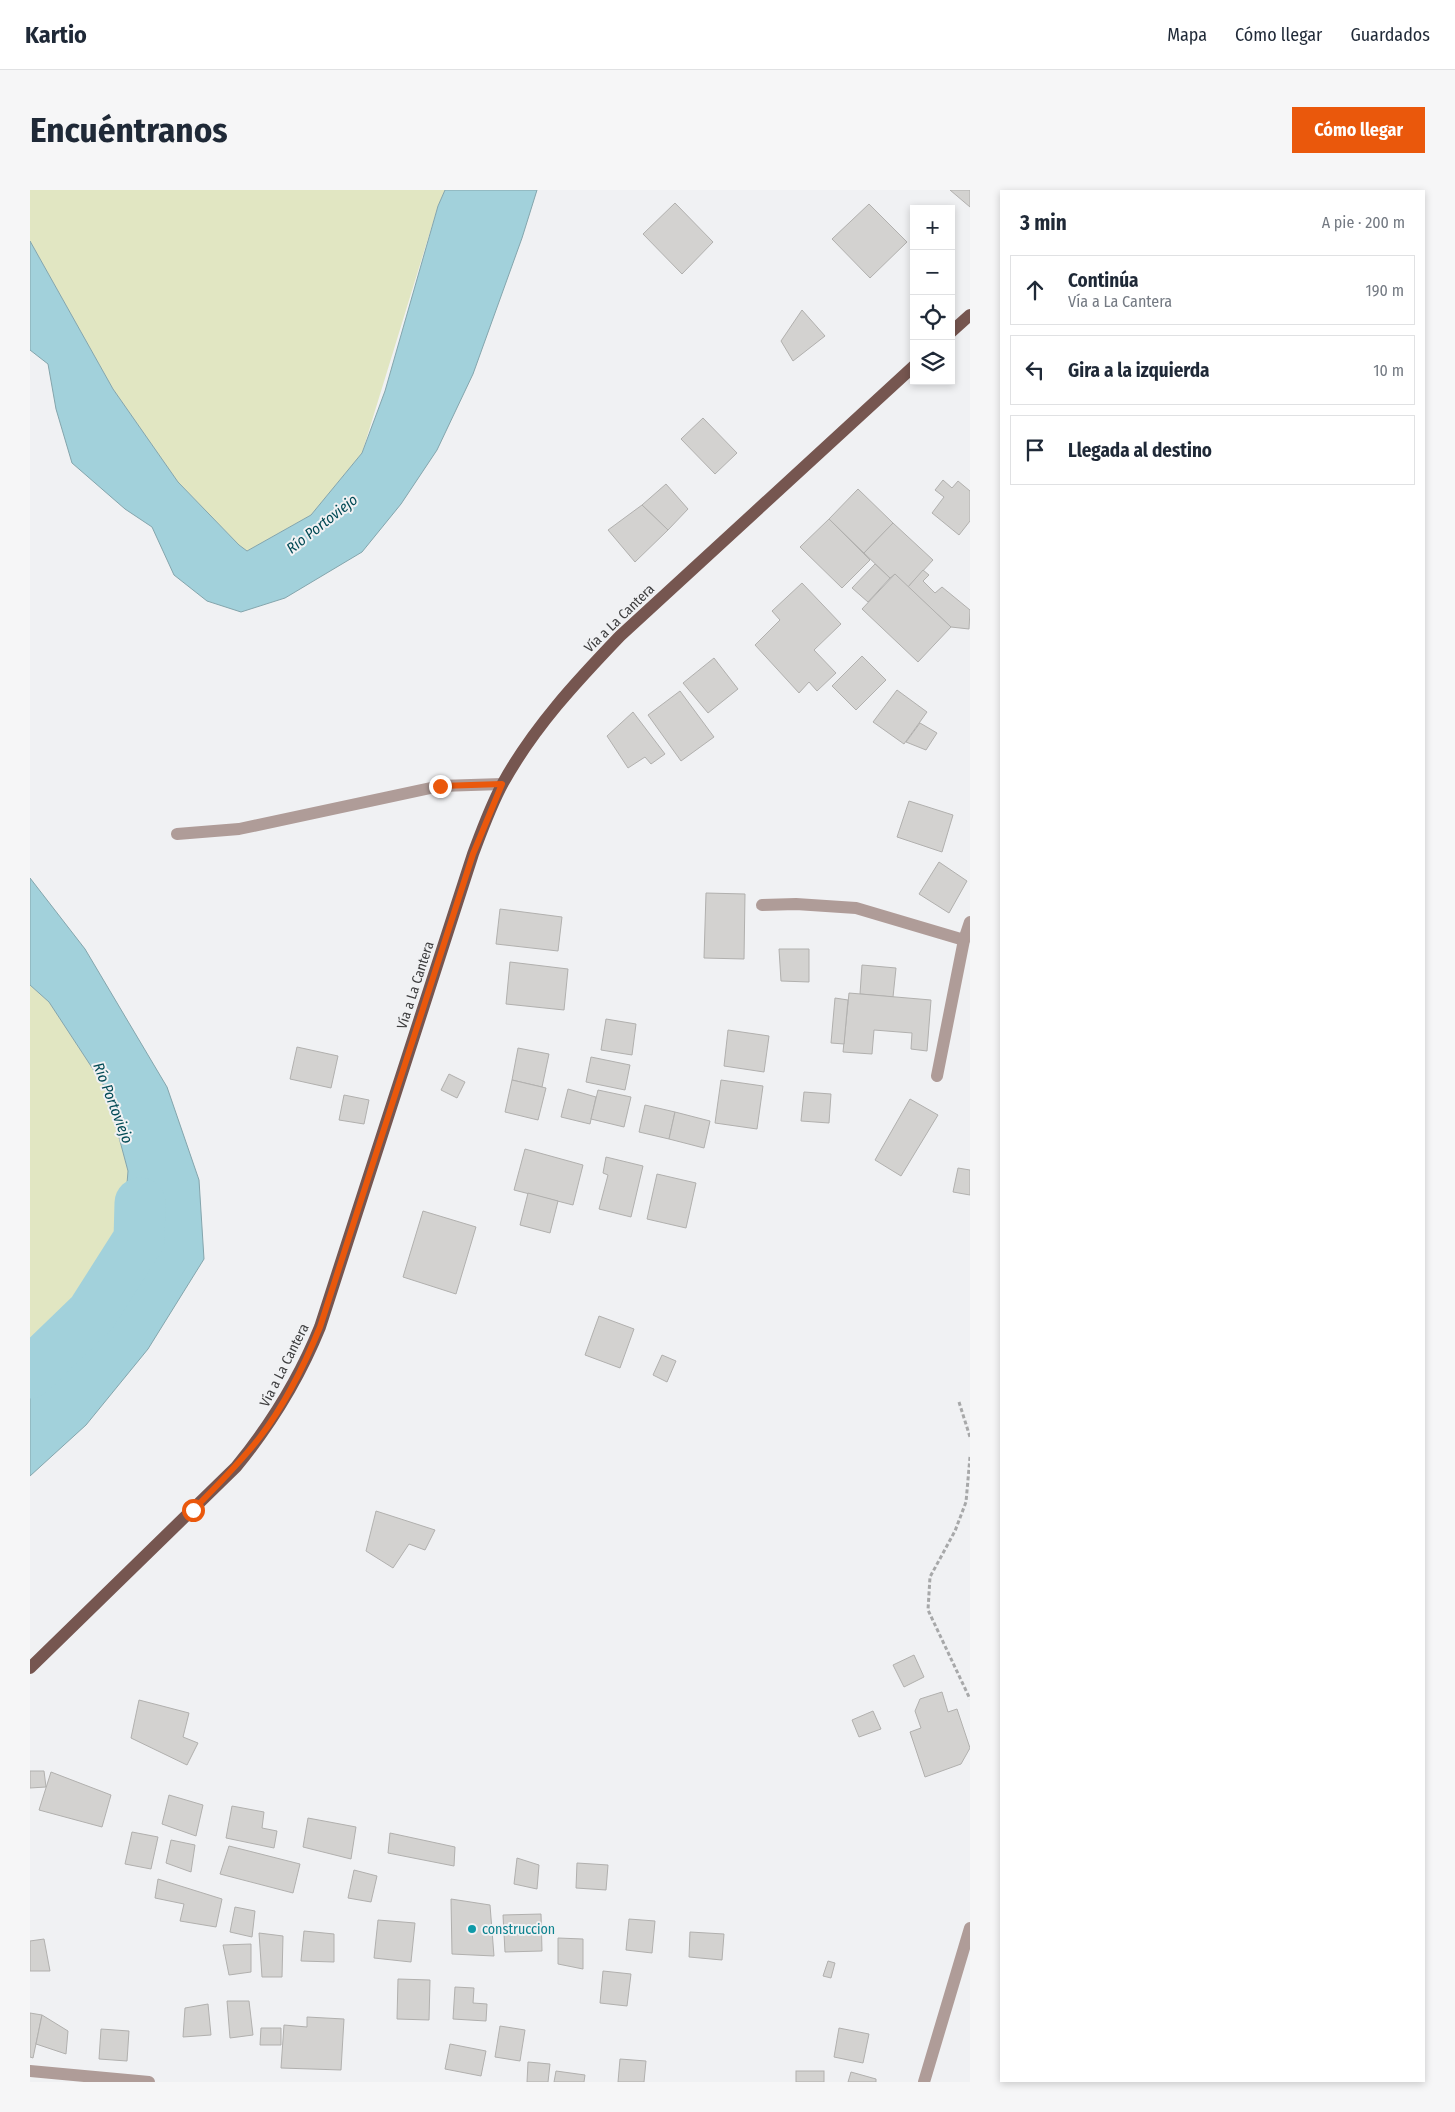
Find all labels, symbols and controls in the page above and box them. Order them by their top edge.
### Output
text: Kartio [25,21,87,49]
text: Mapa [1167,24,1207,46]
text: Cómo llegar [1235,24,1322,46]
text: Guardados [1350,24,1430,46]
button: Cómo llegar [1292,107,1425,153]
text: Encuéntranos [30,109,228,151]
map controls [910,205,955,385]
button: + [910,205,955,250]
text: 3 min [1020,210,1067,236]
text: A pie · 200 m [1322,213,1405,232]
button: − [910,250,955,295]
text: Continúa [1068,269,1139,292]
icon: ahead [1021,276,1049,304]
text: 190 m [1366,281,1404,300]
text: Vía a La Cantera [1068,292,1172,311]
button: locate [910,295,955,340]
button: layers [910,340,955,385]
icon: left [1021,356,1049,384]
text: Gira a la izquierda [1068,359,1210,382]
text: 10 m [1373,361,1404,380]
icon: arrive [1021,436,1049,464]
text: Llegada al destino [1068,439,1212,462]
water label: Río Portoviejo [283,491,361,557]
street label: Vía a La Cantera [581,580,658,656]
route end [429,775,452,798]
street label: Vía a La Cantera [393,939,438,1031]
water label: Río Portoviejo [89,1060,137,1146]
street label: Vía a La Cantera [256,1321,313,1410]
route start [182,1499,205,1522]
place label: construccion [482,1921,555,1938]
marker: construccion [466,1923,478,1935]

